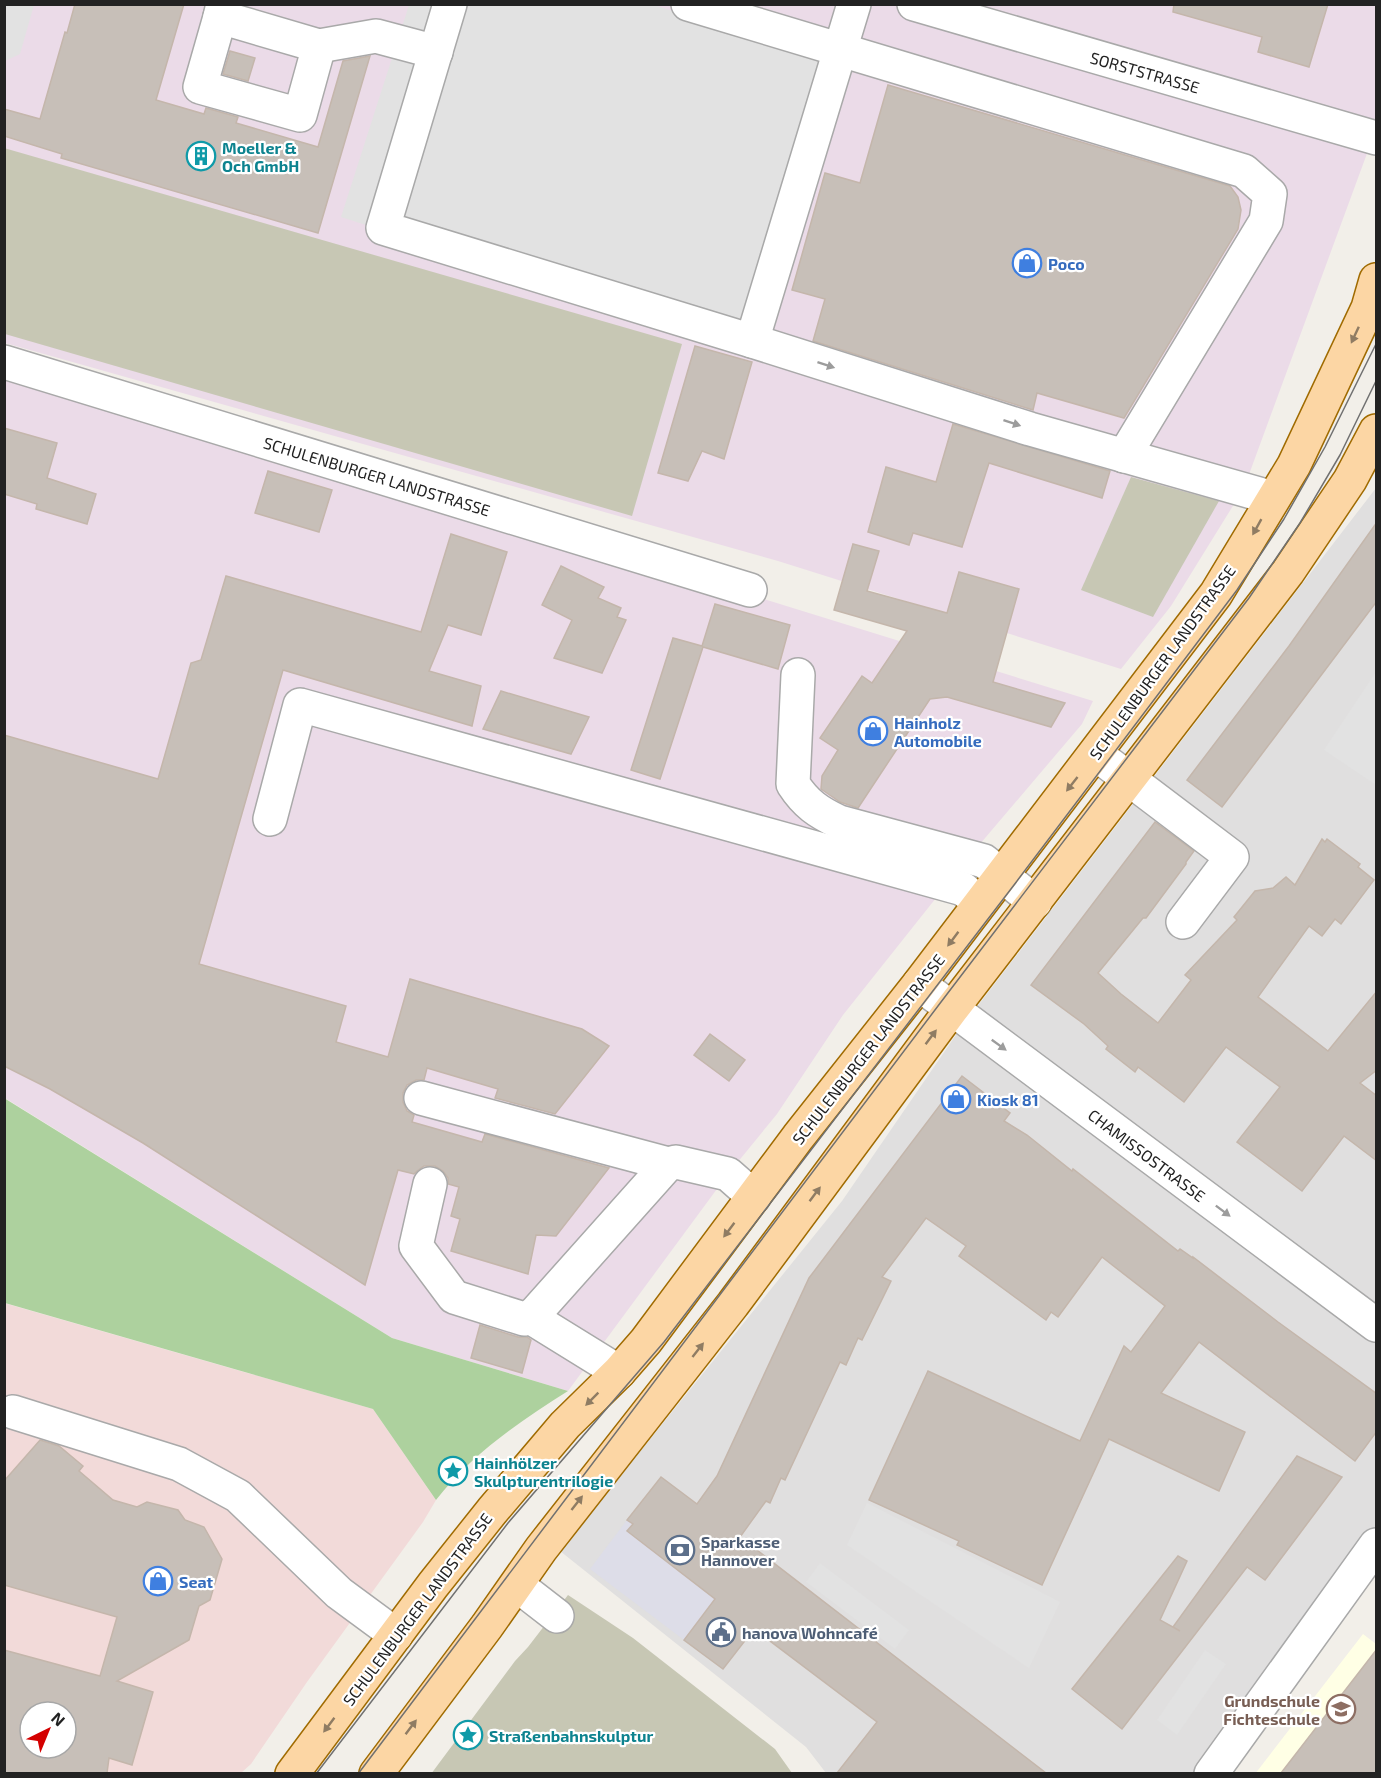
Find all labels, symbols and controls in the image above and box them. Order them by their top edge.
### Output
street label: SORSTSTRASSE [1088,47,1202,97]
place label: Moeller & Och GmbH [222,138,299,175]
building icon: Moeller & Och GmbH [185,140,217,172]
shop icon: Poco [1011,247,1043,279]
place label: Poco [1048,254,1085,273]
one-way arrow [1351,326,1360,343]
one-way arrow [817,360,835,370]
one-way arrow [1003,419,1021,428]
street label: SCHULENBURGER LANDSTRASSE [261,432,493,520]
one-way arrow [1252,519,1262,536]
street label: SCHULENBURGER LANDSTRASSE [1085,561,1239,763]
place label: Hainholz Automobile [894,713,982,750]
shop icon: Hainholz Automobile [857,715,889,747]
one-way arrow [1066,777,1078,792]
one-way arrow [947,930,959,946]
street label: SCHULENBURGER LANDSTRASSE [788,950,948,1148]
one-way arrow [925,1029,937,1045]
one-way arrow [990,1039,1006,1051]
shop icon: Kiosk 81 [940,1083,972,1115]
place label: Kiosk 81 [977,1090,1039,1109]
street label: CHAMISSOSTRASSE [1085,1105,1209,1205]
one-way arrow [809,1186,821,1202]
one-way arrow [1215,1205,1231,1218]
one-way arrow [724,1223,736,1238]
one-way arrow [692,1342,704,1357]
one-way arrow [586,1391,600,1405]
place label: Hainhölzer Skulpturentrilogie [474,1453,613,1490]
place icon: Hainhölzer Skulpturentrilogie [437,1455,469,1487]
one-way arrow [571,1495,583,1510]
street label: SCHULENBURGER LANDSTRASSE [338,1509,496,1709]
place label: Sparkasse Hannover [701,1532,780,1569]
bank icon: Sparkasse Hannover [664,1534,696,1566]
shop icon: Seat [142,1565,174,1597]
place label: Seat [179,1572,214,1591]
public building icon: hanova Wohncafé [705,1616,737,1648]
place label: hanova Wohncafé [742,1623,878,1642]
place label: Grundschule Fichteschule [1223,1691,1320,1728]
school or university icon: Grundschule Fichteschule [1325,1693,1357,1725]
north arrow [18,1700,78,1760]
text: N [48,1708,69,1730]
one-way arrow [323,1717,335,1732]
one-way arrow [405,1719,417,1734]
place icon: Straßenbahnskulptur [452,1719,484,1751]
place label: Straßenbahnskulptur [489,1726,653,1745]

